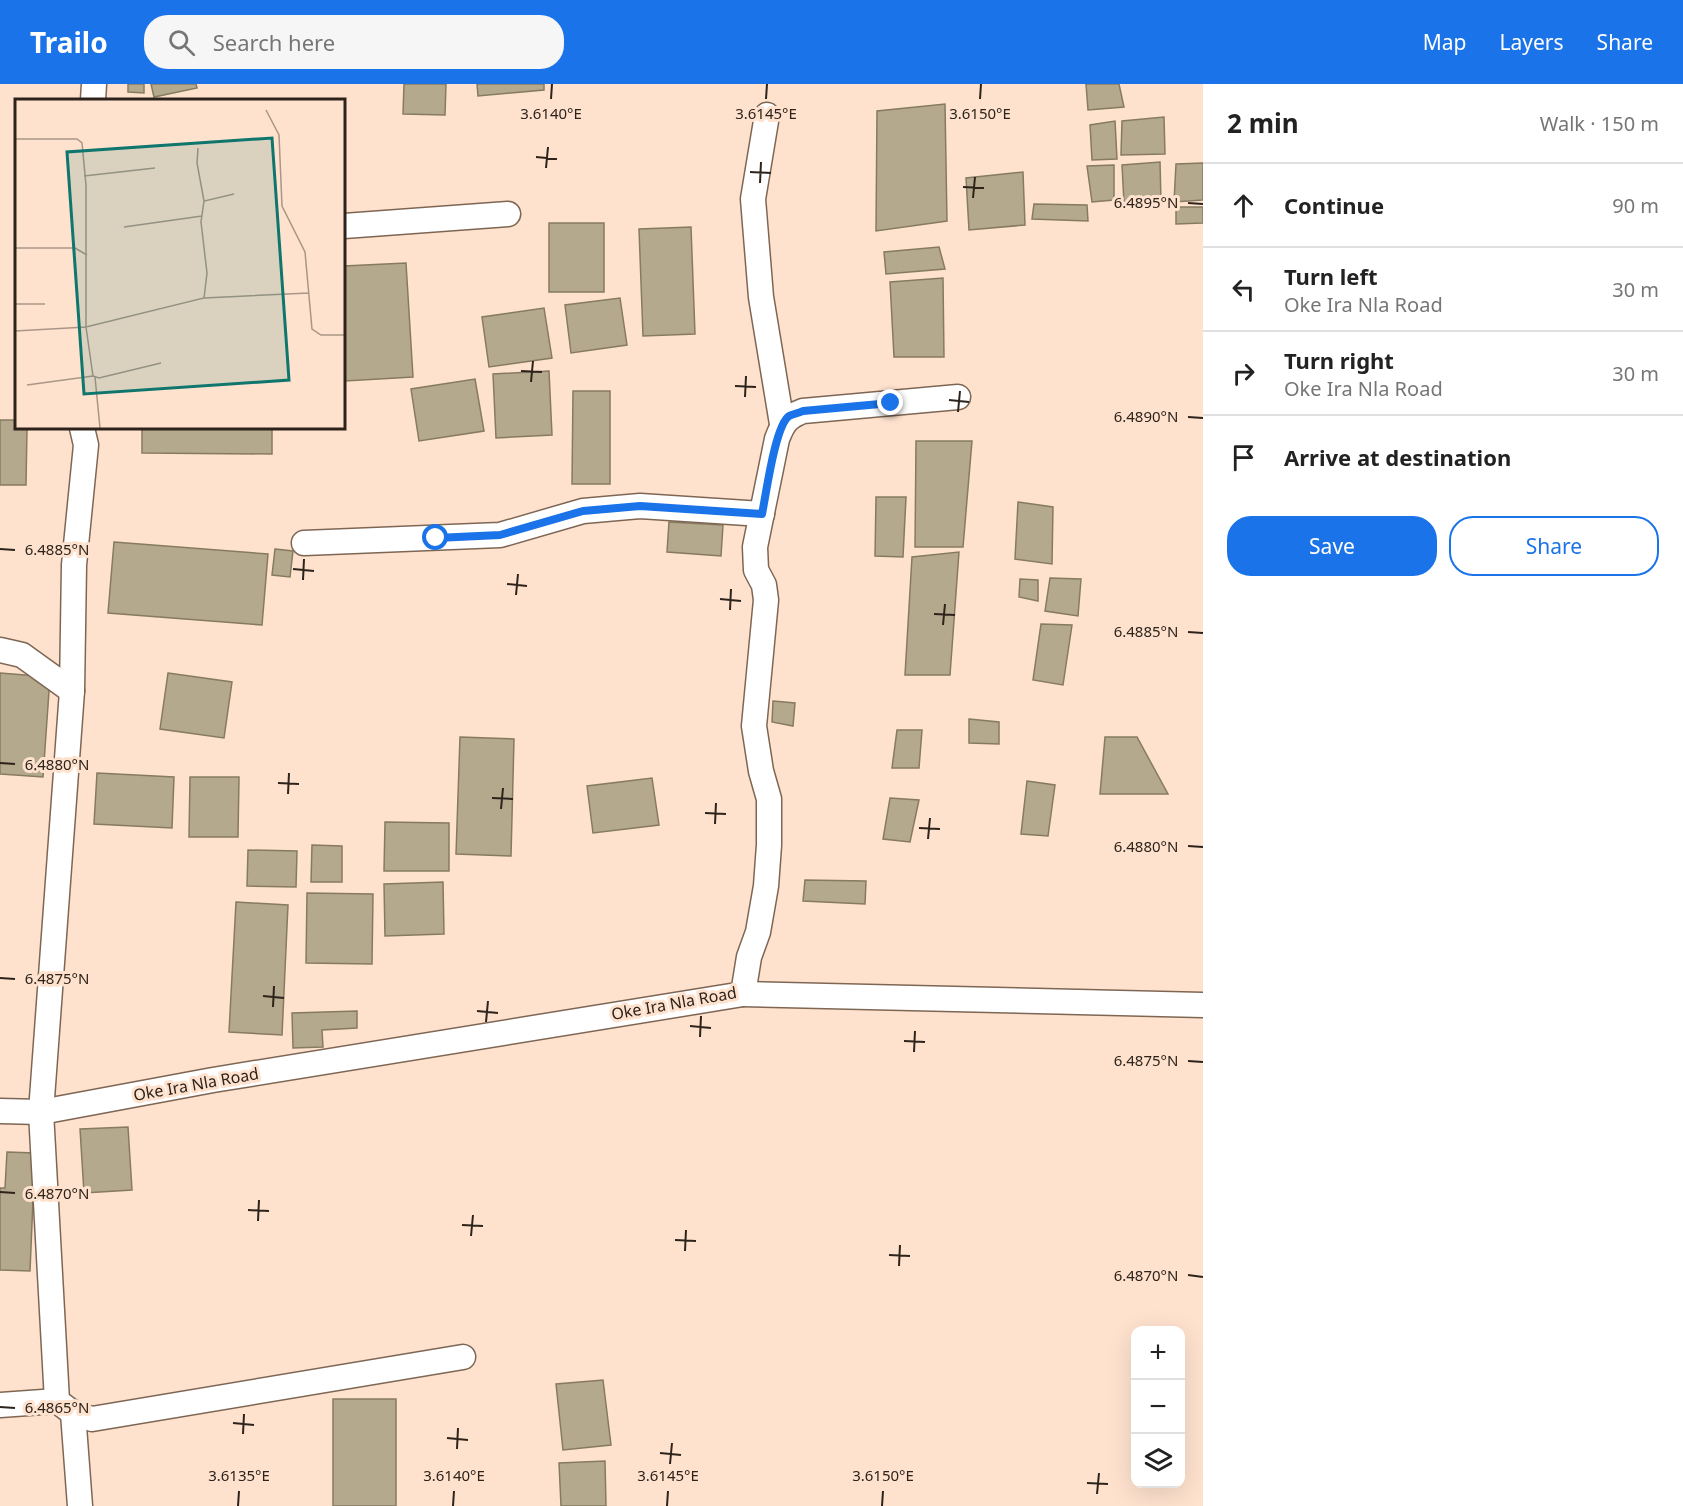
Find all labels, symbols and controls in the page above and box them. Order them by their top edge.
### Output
search box [144,15,564,69]
text: Trailo [30,23,108,61]
icon: search [165,26,198,59]
text: Search here [213,27,335,57]
text: Map [1423,28,1467,56]
text: Layers [1500,28,1564,56]
text: Share [1597,28,1653,56]
inset map [15,99,345,429]
text: 3.6140°E [520,103,582,123]
text: 3.6145°E [735,103,797,123]
text: 3.6150°E [949,103,1011,123]
text: 2 min [1227,105,1299,141]
text: Walk · 150 m [1540,110,1659,137]
icon: ahead [1227,189,1260,222]
text: Continue [1284,190,1384,220]
text: 6.4895°N [1114,192,1178,212]
text: 90 m [1612,192,1659,219]
text: Turn left [1284,261,1378,291]
icon: left [1227,273,1260,306]
text: 30 m [1612,276,1659,303]
text: Oke Ira Nla Road [1284,291,1443,318]
text: Turn right [1284,345,1394,375]
icon: right [1227,357,1260,390]
text: 30 m [1612,360,1659,387]
text: Oke Ira Nla Road [1284,375,1443,402]
route end [877,389,903,415]
text: 6.4890°N [1114,406,1178,426]
icon: arrive [1227,441,1260,474]
text: Arrive at destination [1284,442,1511,472]
button: Save [1227,516,1437,576]
button: Share [1449,516,1659,576]
route start [422,524,448,550]
text: 6.4885°N [25,539,89,559]
text: 6.4885°N [1114,621,1178,641]
text: 6.4880°N [25,754,89,774]
text: 6.4880°N [1114,836,1178,856]
text: 6.4875°N [25,968,89,988]
street label: Oke Ira Nla Road [610,981,738,1025]
text: 6.4875°N [1114,1050,1178,1070]
street label: Oke Ira Nla Road [132,1062,260,1106]
text: 6.4870°N [25,1183,89,1203]
text: 6.4870°N [1114,1265,1178,1285]
map controls [1131,1326,1185,1488]
button: + [1131,1326,1185,1380]
button: − [1131,1380,1185,1434]
text: 6.4865°N [25,1397,89,1417]
button: layers [1131,1434,1185,1488]
text: 3.6135°E [208,1465,270,1485]
text: 3.6140°E [423,1465,485,1485]
text: 3.6145°E [637,1465,699,1485]
text: 3.6150°E [852,1465,914,1485]

